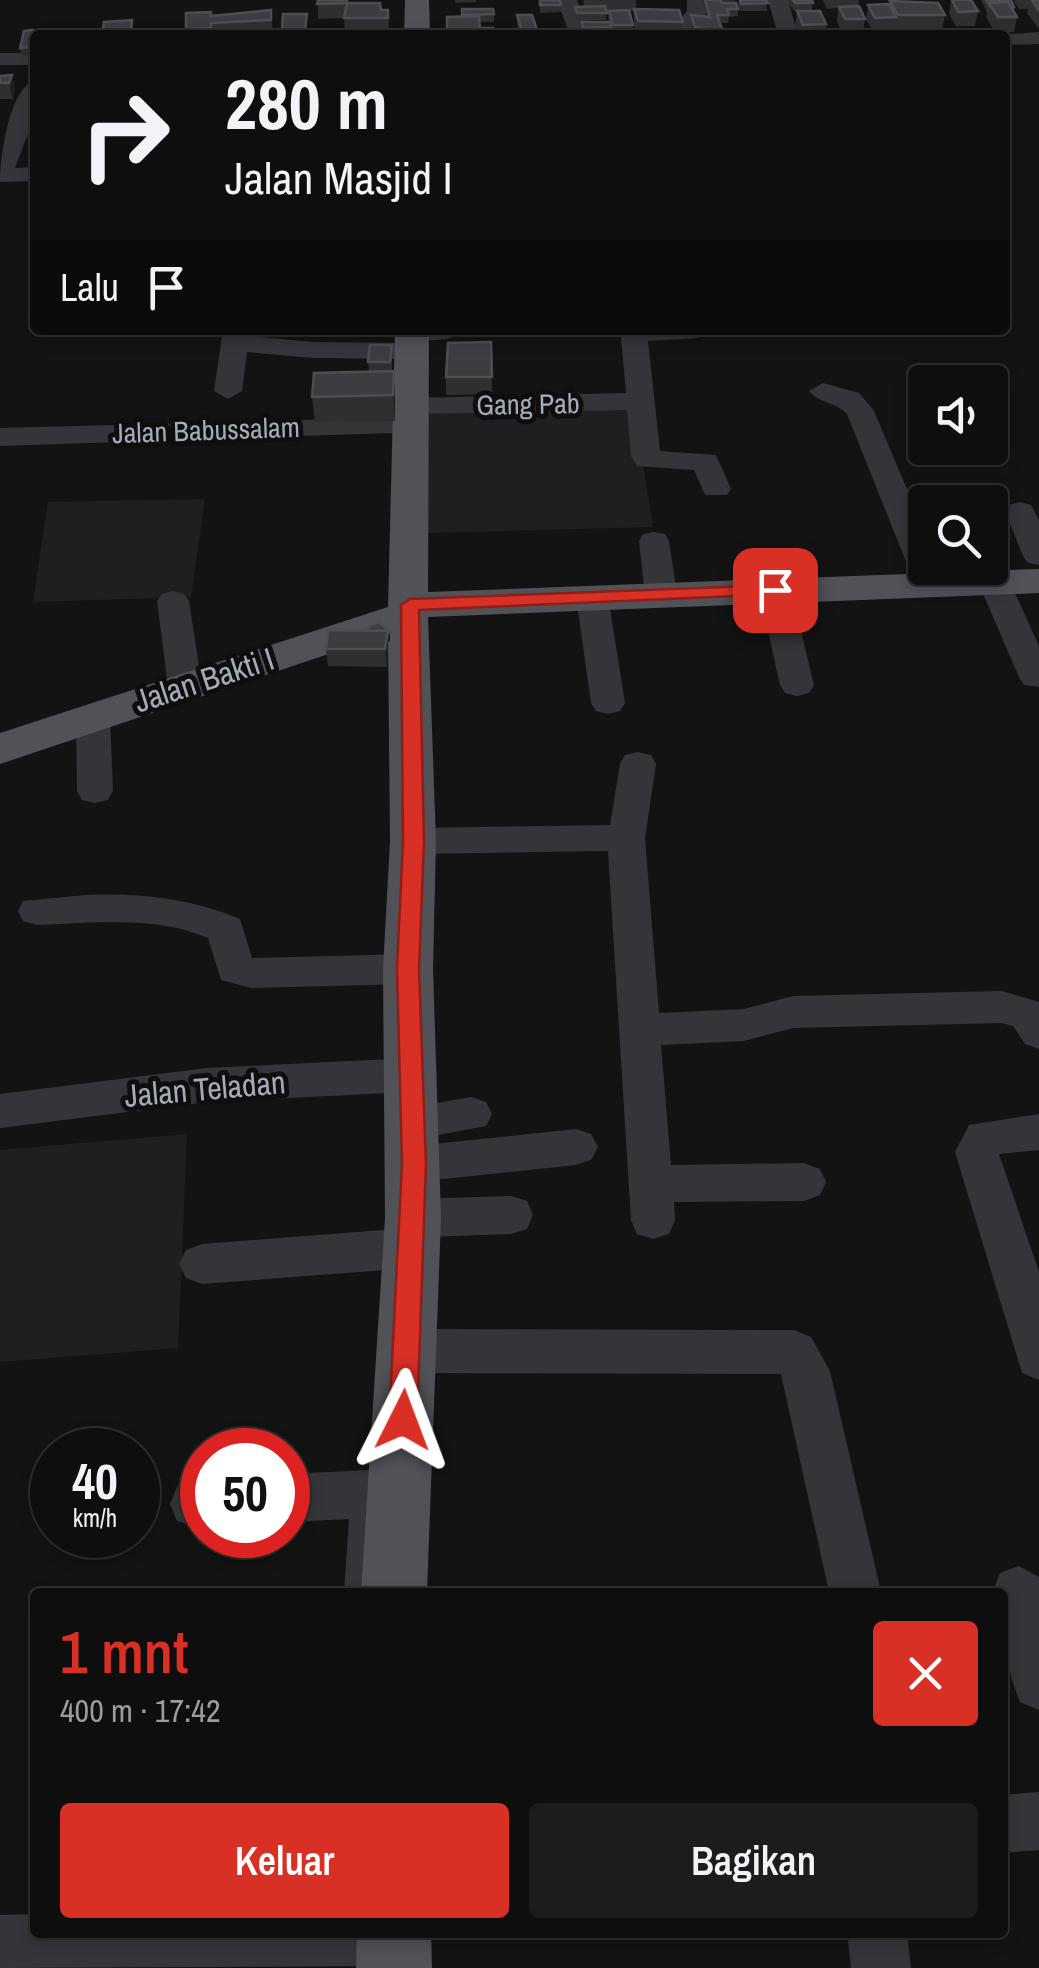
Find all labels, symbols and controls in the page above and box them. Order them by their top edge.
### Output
text: 280 m [225,57,388,151]
icon: right [60,70,190,200]
text: Jalan Masjid I [225,147,453,208]
icon: arrive [139,260,194,315]
text: Lalu [60,262,119,313]
map controls [908,365,1008,585]
button: sound [908,365,1008,465]
street label: Gang Pab [476,384,580,424]
street label: Jalan Babussalam [112,408,300,452]
button: search [908,485,1008,585]
pin [733,548,818,633]
icon: arrive [748,563,803,618]
street label: Jalan Bakti I [129,637,279,722]
street label: Jalan Teladan [123,1060,287,1117]
position arrow [351,1368,455,1472]
speed limit sign: 50 [180,1428,310,1558]
text: 40 [72,1447,118,1515]
text: km/h [73,1501,117,1535]
text: 1 mnt [60,1611,188,1692]
button: close [873,1621,978,1726]
text: 400 m · 17:42 [60,1689,220,1732]
button: Keluar [60,1803,509,1918]
button: Bagikan [529,1803,978,1918]

